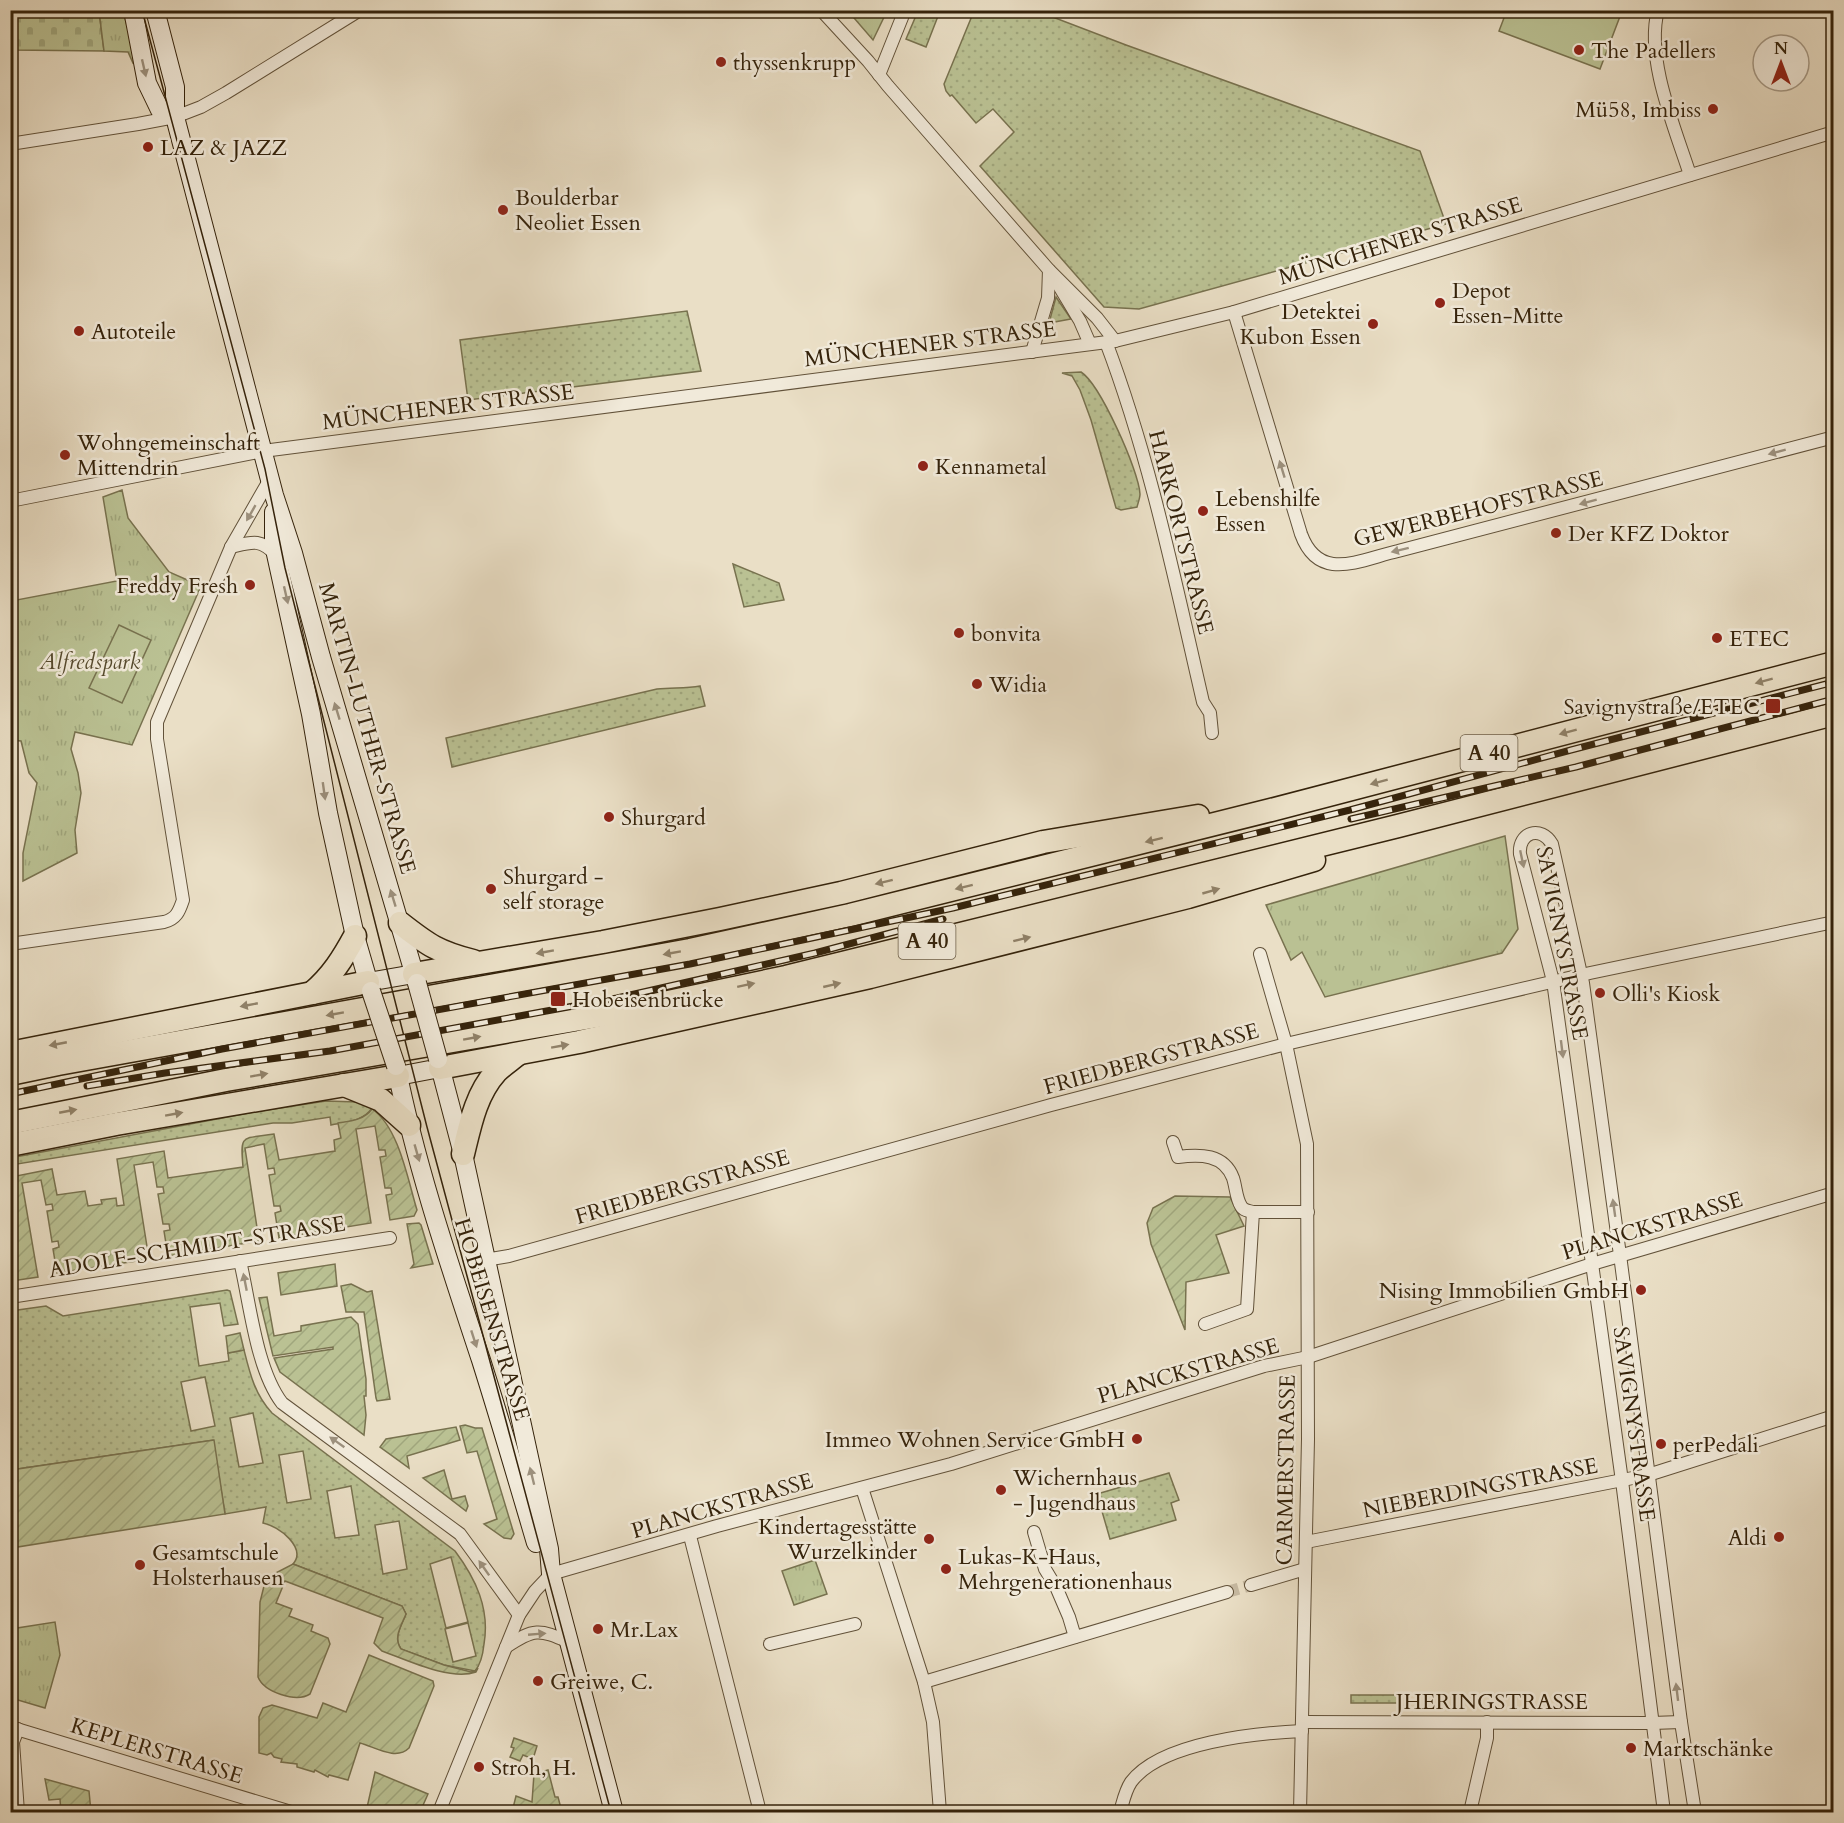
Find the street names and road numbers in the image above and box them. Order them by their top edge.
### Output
street label: MÜNCHENER STRASSE [1275,190,1526,292]
street label: MÜNCHENER STRASSE [803,314,1058,374]
street label: MÜNCHENER STRASSE [321,377,576,437]
street label: HARKORTSTRASSE [1141,427,1221,638]
street label: GEWERBEHOFSTRASSE [1350,463,1606,555]
street label: MARTIN-LUTHER-STRASSE [311,579,423,878]
road number: A 40 [1460,735,1518,771]
street label: SAVIGNYSTRASSE [1529,844,1596,1043]
road number: A 40 [898,923,956,959]
street label: FRIEDBERGSTRASSE [1040,1016,1262,1102]
street label: FRIEDBERGSTRASSE [572,1142,793,1232]
street label: PLANCKSTRASSE [1558,1184,1746,1268]
street label: ADOLF-SCHMIDT-STRASSE [47,1209,348,1285]
street label: HOBEISENSTRASSE [447,1214,537,1424]
street label: SAVIGNYSTRASSE [1605,1325,1663,1524]
street label: PLANCKSTRASSE [1094,1331,1283,1411]
street label: CARMERSTRASSE [1269,1374,1303,1566]
street label: NIEBERDINGSTRASSE [1360,1450,1600,1525]
street label: PLANCKSTRASSE [628,1466,817,1546]
street label: JHERINGSTRASSE [1393,1687,1588,1717]
street label: KEPLERSTRASSE [67,1710,247,1791]

